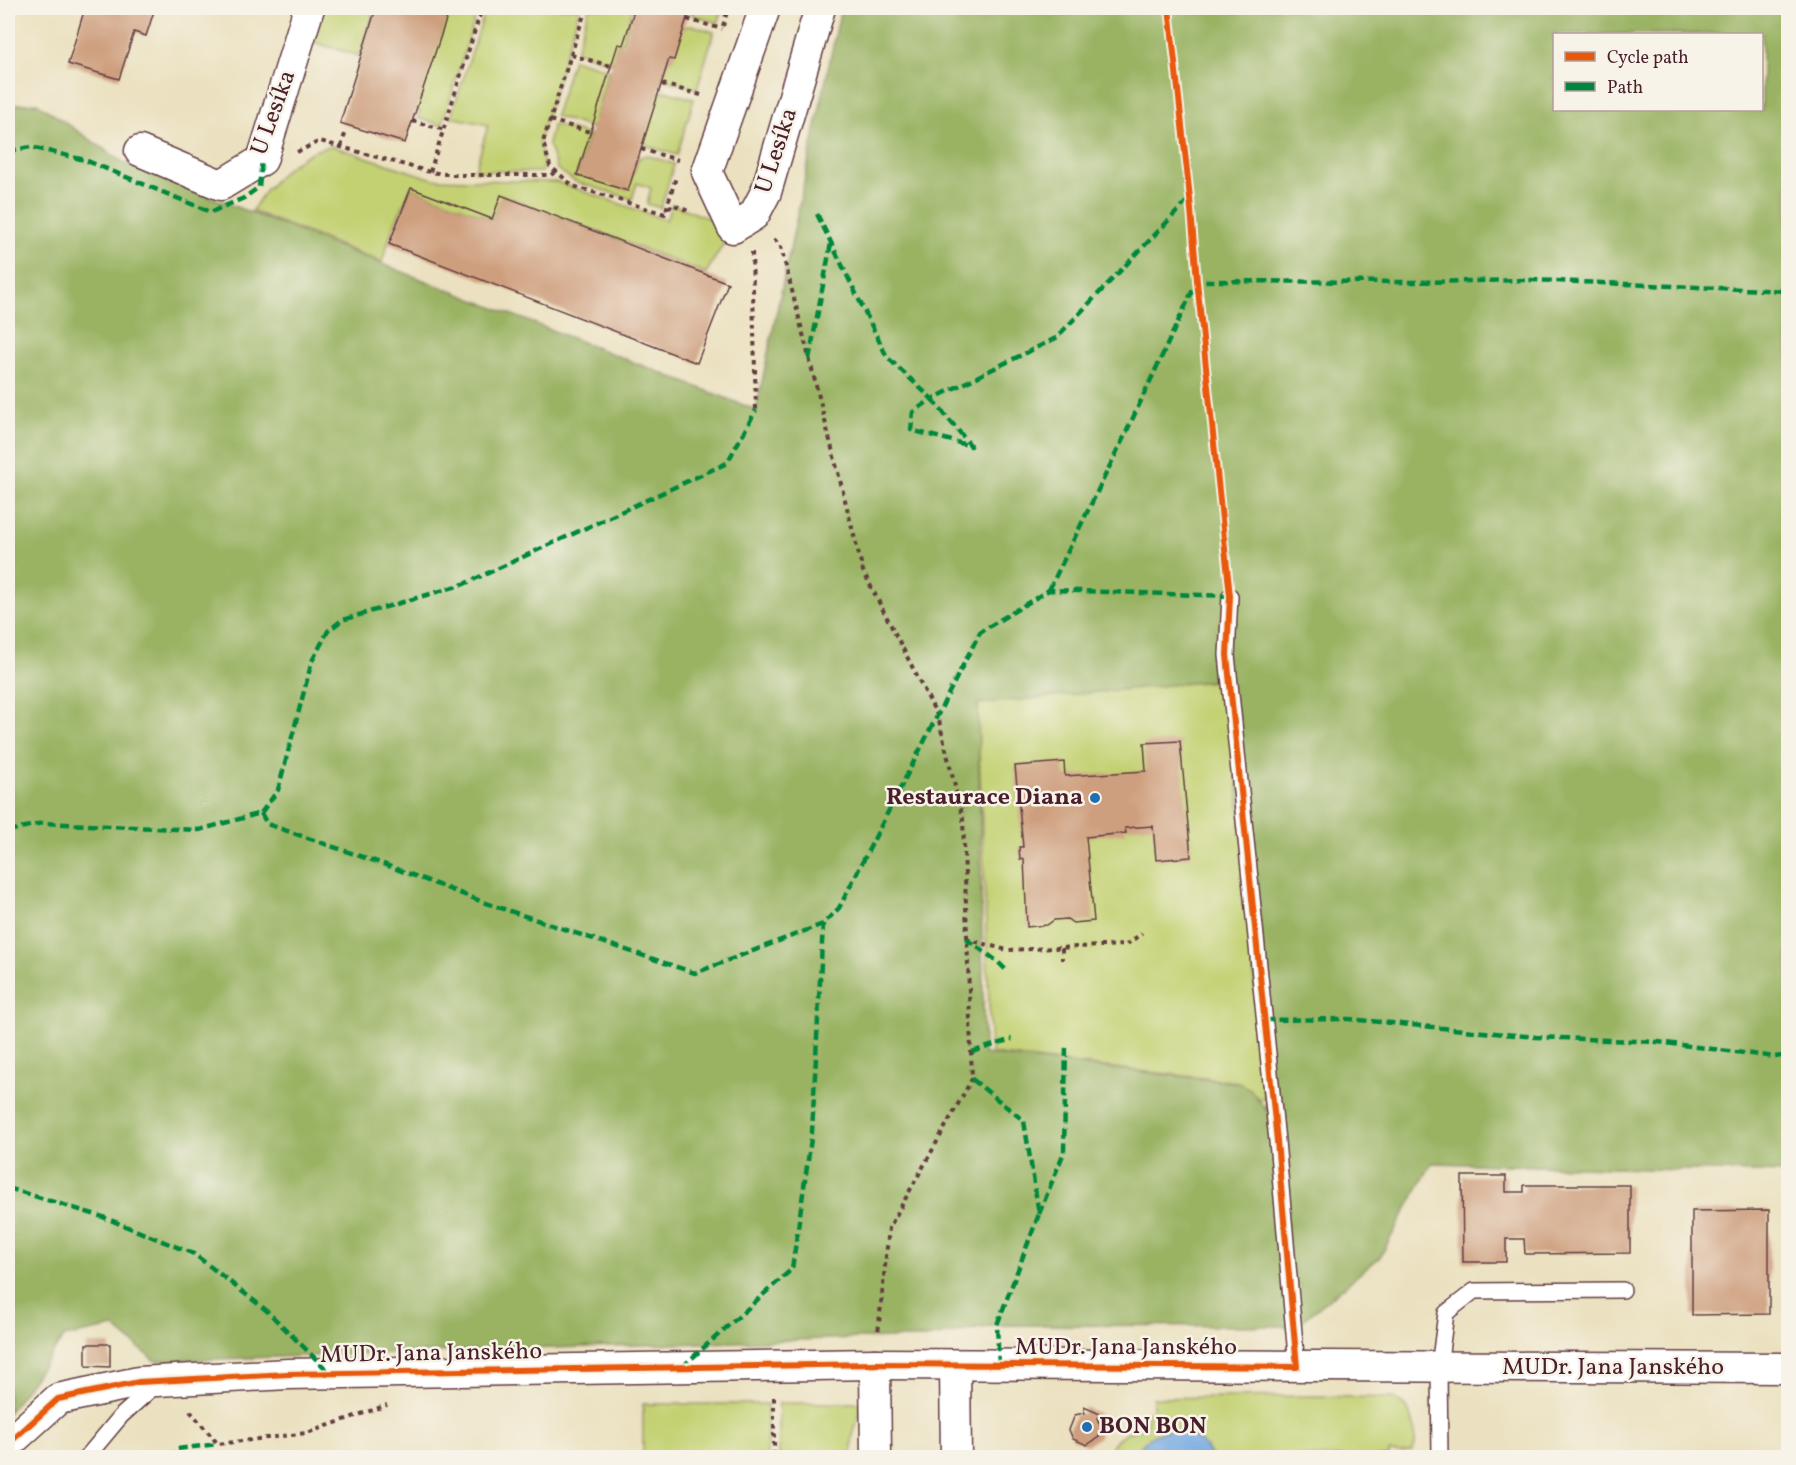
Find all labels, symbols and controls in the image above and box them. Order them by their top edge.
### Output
legend [1553,33,1763,111]
text: Cycle path [1607,46,1689,71]
street label: U Lesíka [243,66,305,160]
text: Path [1607,76,1643,101]
street label: U Lesíka [747,104,807,198]
place label: Restaurace Diana [886,781,1083,815]
marker: Restaurace Diana [1088,791,1102,805]
street label: MUDr. Jana Janského [1015,1331,1237,1365]
street label: MUDr. Jana Janského [320,1335,542,1373]
street label: MUDr. Jana Janského [1502,1351,1724,1385]
place label: BON BON [1099,1410,1207,1444]
marker: BON BON [1080,1420,1094,1434]

